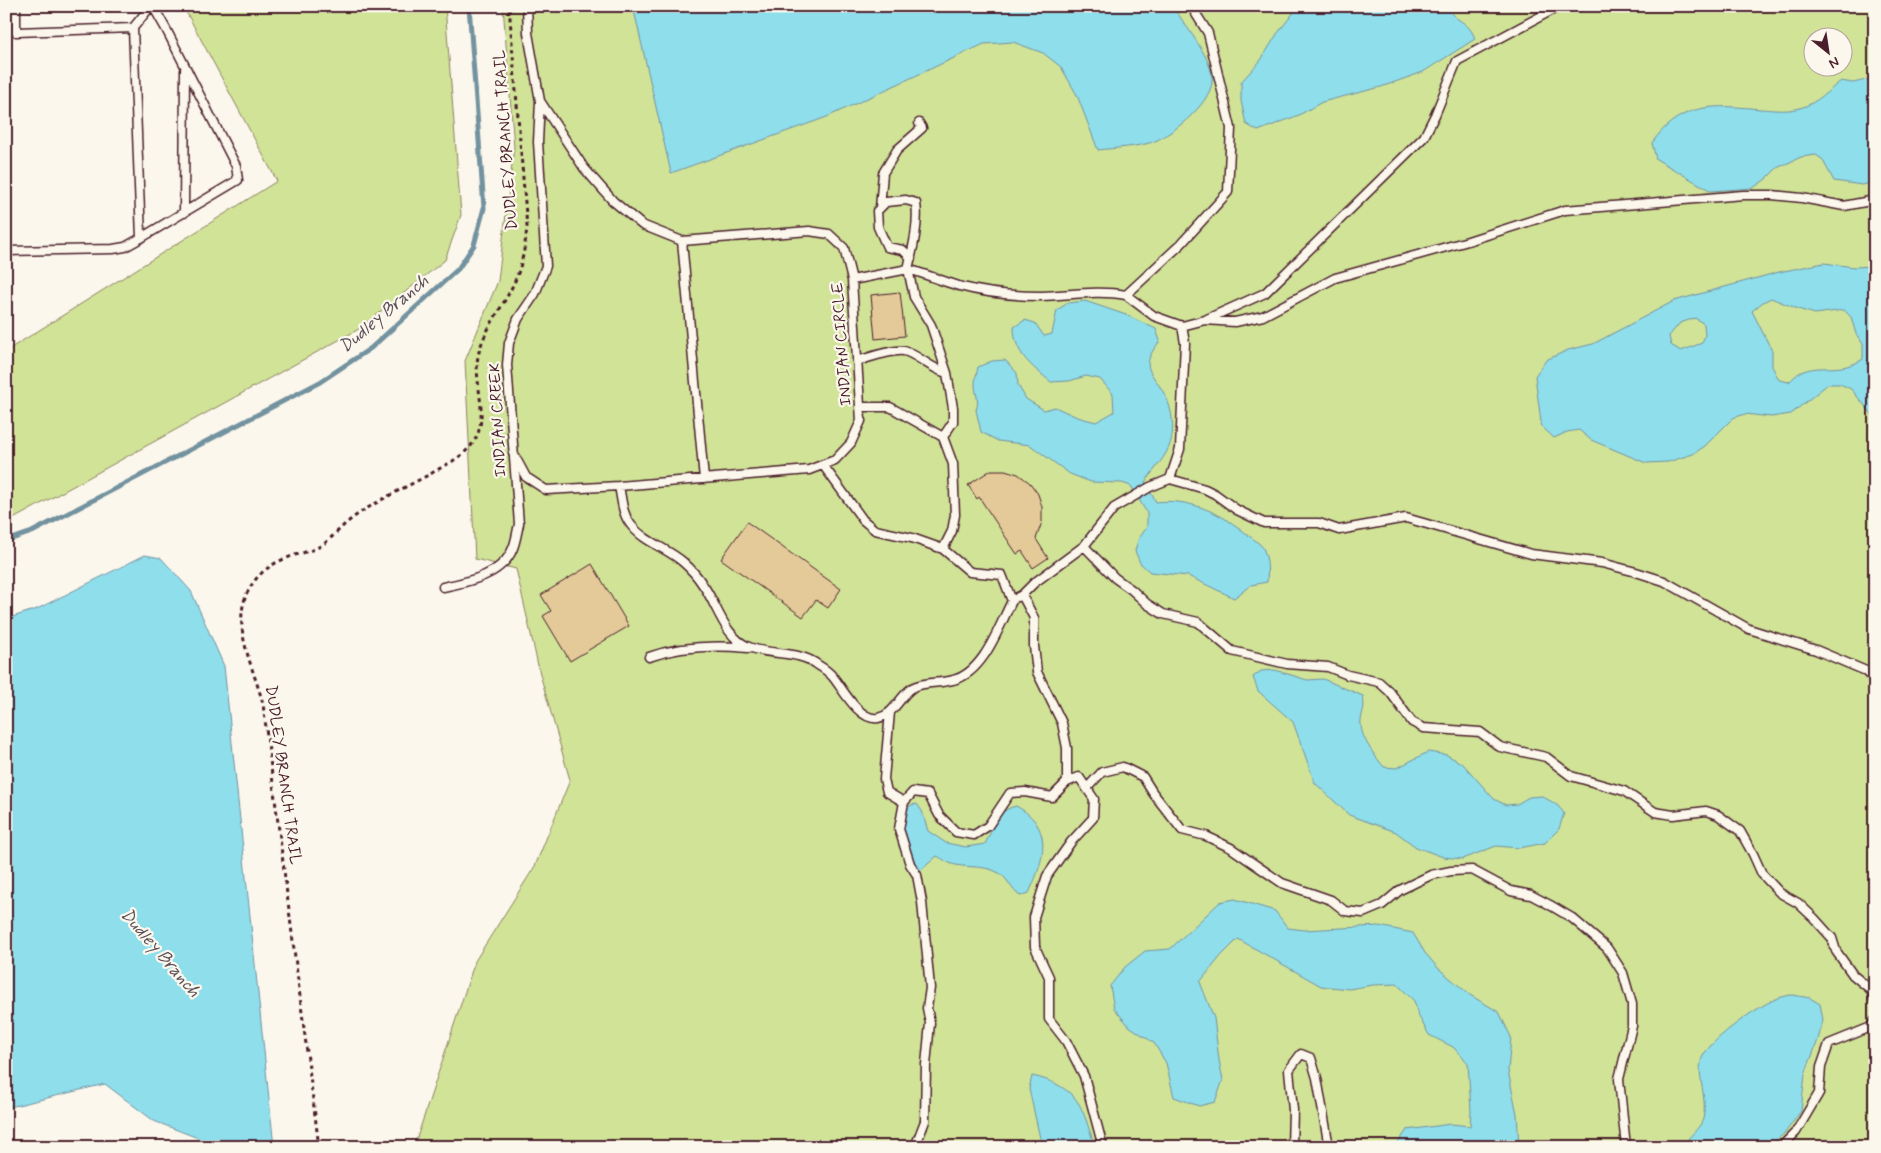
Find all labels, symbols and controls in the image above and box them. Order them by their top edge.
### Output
north arrow [1804,28,1854,78]
street label: DUDLEY BRANCH TRAIL [489,49,523,231]
text: N [1825,52,1843,73]
water label: Dudley Branch [334,269,434,359]
street label: INDIAN CIRCLE [827,281,857,407]
street label: INDIAN CREEK [485,362,511,478]
street label: DUDLEY BRANCH TRAIL [260,684,306,866]
water label: Dudley Branch [115,903,206,1003]

